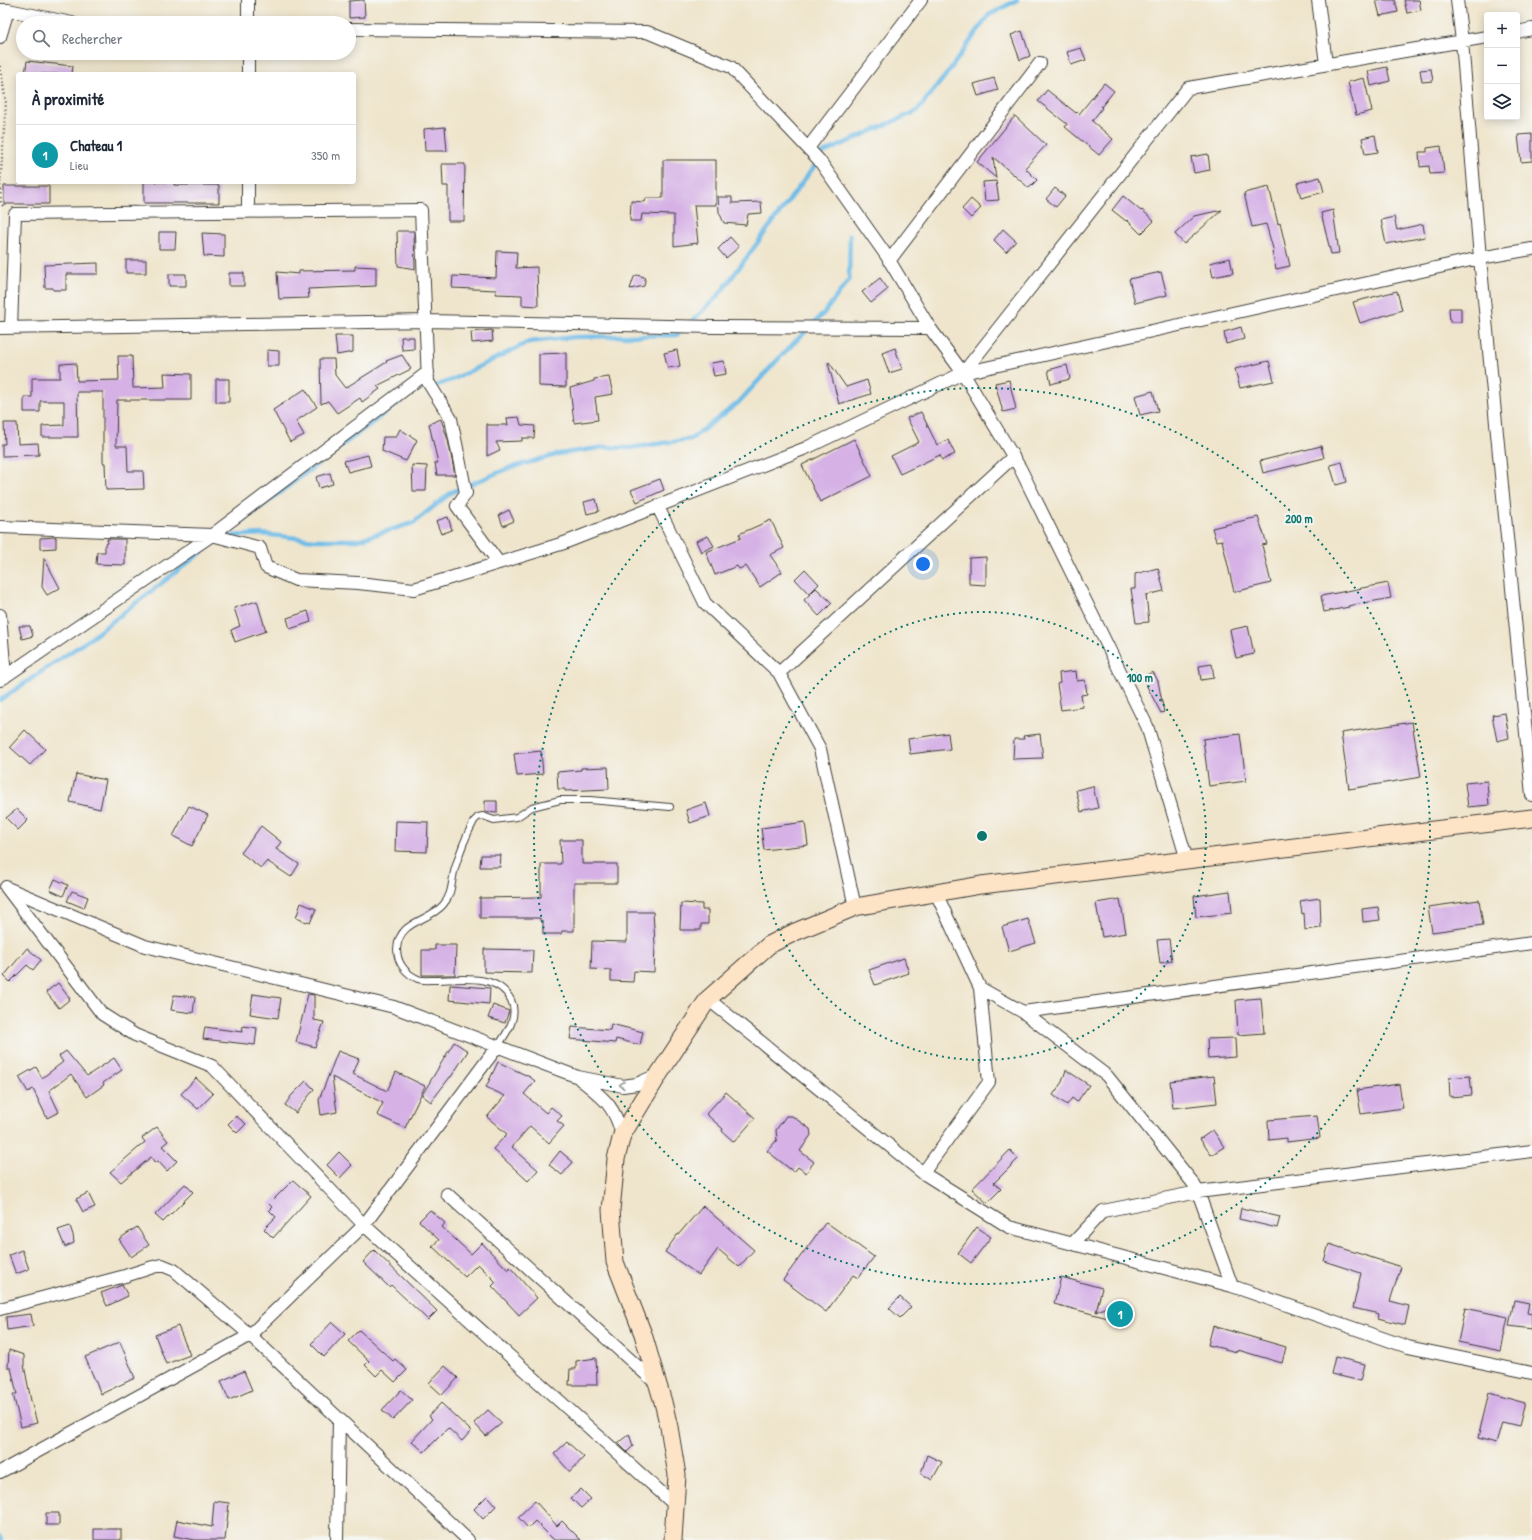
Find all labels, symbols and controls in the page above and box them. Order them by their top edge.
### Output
map controls [1484,12,1520,120]
button: + [1484,12,1520,48]
search box [16,16,356,60]
icon: search [30,27,52,49]
text: Rechercher [62,28,123,49]
button: − [1484,48,1520,84]
button: layers [1484,84,1520,120]
text: À proximité [32,87,104,110]
text: Chateau 1 [70,135,122,156]
text: 1 [43,146,47,164]
text: 350 m [311,146,340,164]
text: Lieu [70,156,88,174]
text: 200 m [1285,510,1313,527]
your location [913,554,933,574]
text: 100 m [1127,669,1153,686]
centre of rings [975,829,989,843]
one-way arrow [619,1081,625,1089]
pin: 1 [1107,1299,1133,1329]

